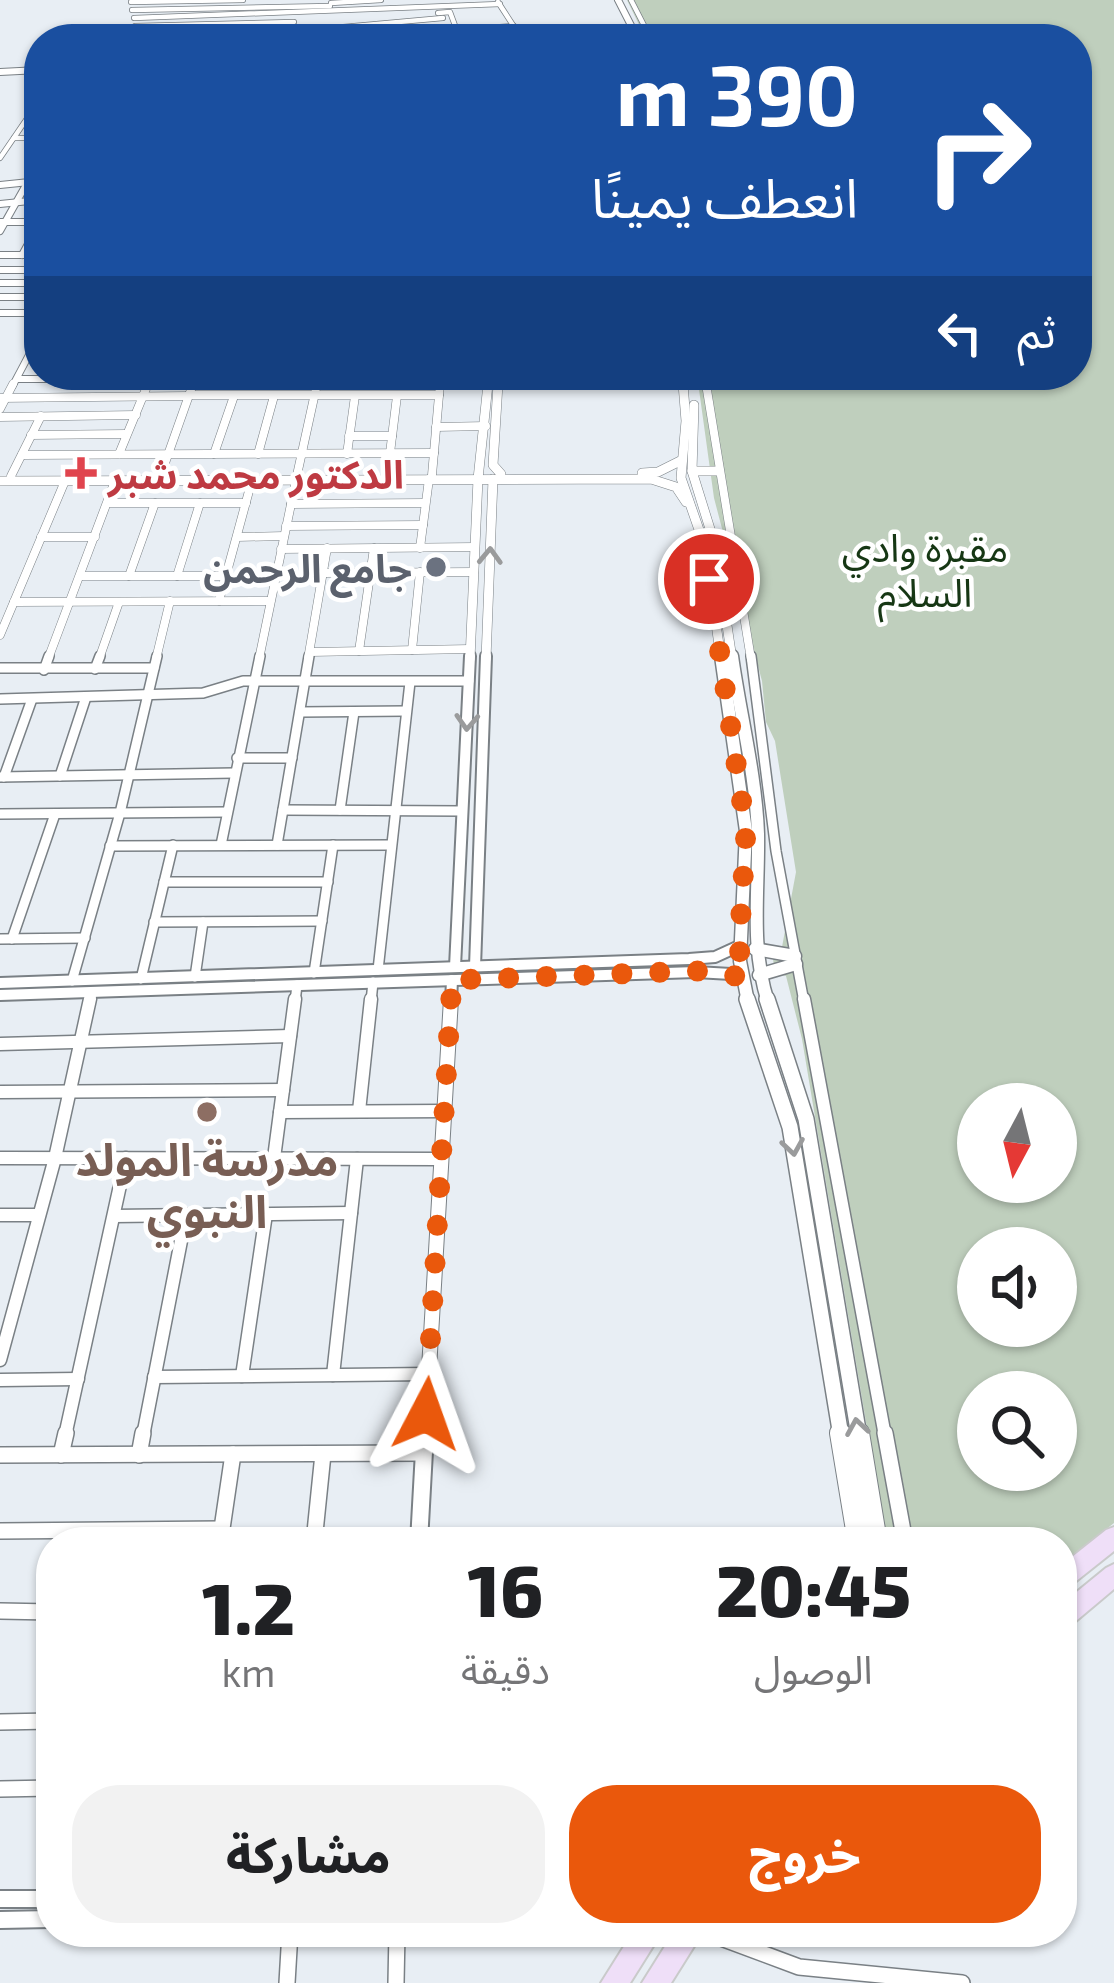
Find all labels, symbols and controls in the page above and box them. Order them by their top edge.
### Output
text: 390 m [616,42,858,143]
icon: right [900,72,1056,228]
text: انعطف يمينًا [591,164,858,229]
icon: left [927,300,993,366]
text: ثم [1017,303,1056,357]
place label: الدكتور محمد شبر [106,450,404,498]
marker: الدكتور محمد شبر [65,457,97,489]
park label: مقبرة وادي السلام [842,523,1008,623]
pin [658,528,760,630]
place label: جامع الرحمن [203,544,412,598]
one-way arrow [477,546,503,565]
icon: arrive [676,546,742,612]
marker: جامع الرحمن [423,554,449,580]
one-way arrow [454,713,480,732]
north arrow [957,1083,1077,1203]
map controls [957,1083,1077,1491]
marker: مدرسة المولد النبوي [194,1099,220,1125]
place label: مدرسة المولد النبوي [76,1131,338,1248]
one-way arrow [780,1137,805,1157]
button: sound [957,1227,1077,1347]
position arrow [363,1351,489,1477]
button: search [957,1371,1077,1491]
one-way arrow [845,1417,871,1436]
text: 16 [468,1545,543,1631]
text: 20:45 [716,1545,911,1631]
text: 1.2 [202,1563,295,1649]
text: دقيقة [461,1645,550,1692]
text: الوصول [754,1645,873,1692]
text: km [221,1648,275,1695]
button: مشاركة [72,1785,545,1923]
button: خروج [569,1785,1041,1923]

